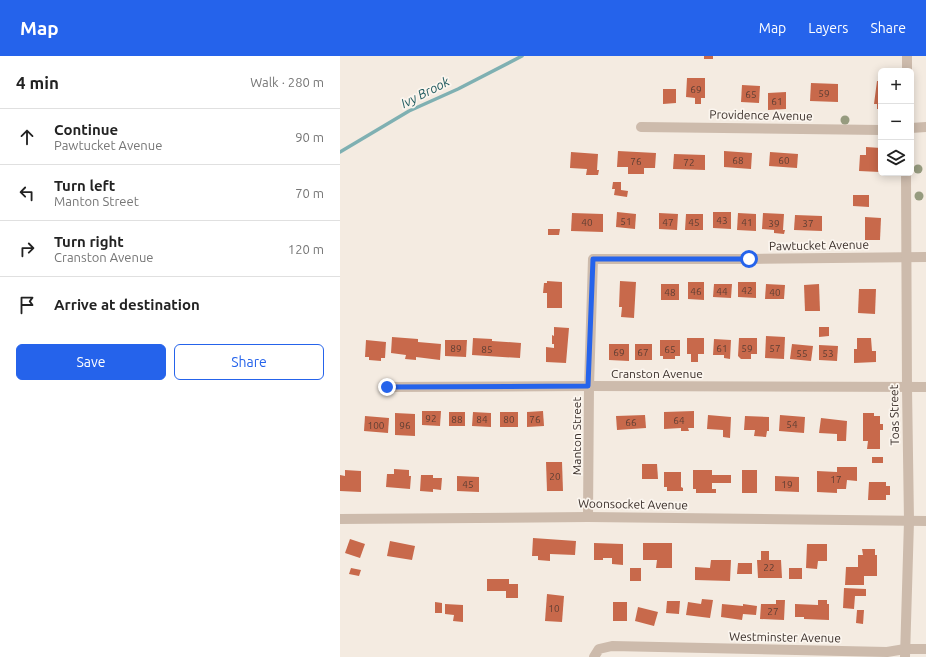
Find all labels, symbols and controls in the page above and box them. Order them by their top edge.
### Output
text: Map [20,17,59,39]
text: Map [759,20,786,36]
text: Layers [808,20,848,36]
text: Share [870,20,906,36]
map controls [878,68,914,176]
button: + [878,68,914,104]
text: 4 min [16,73,59,92]
water label: Ivy Brook [398,74,452,110]
text: Walk · 280 m [250,75,324,89]
house number: 69 [690,84,702,95]
house number: 59 [818,88,830,99]
house number: 65 [745,89,757,100]
house number: 61 [771,96,783,107]
button: − [878,104,914,140]
street label: Providence Avenue [709,108,813,122]
text: Continue [54,121,118,138]
icon: ahead [16,126,38,148]
text: 90 m [295,130,324,144]
text: Pawtucket Avenue [54,138,162,152]
button: layers [878,140,914,176]
house number: 68 [732,155,744,166]
house number: 60 [778,155,790,166]
house number: 76 [630,156,642,167]
house number: 72 [683,157,695,168]
text: Turn left [54,177,115,194]
icon: left [16,182,38,204]
text: 70 m [295,186,324,200]
text: Manton Street [54,194,139,208]
house number: 43 [716,215,728,226]
house number: 51 [620,216,632,227]
house number: 40 [581,217,593,228]
house number: 47 [662,217,674,228]
house number: 45 [688,217,700,228]
house number: 41 [741,217,753,228]
house number: 39 [768,218,780,229]
house number: 37 [802,218,814,229]
text: Turn right [54,233,124,250]
icon: right [16,238,38,260]
street label: Pawtucket Avenue [769,238,869,252]
text: 120 m [288,242,324,256]
text: Cranston Avenue [54,250,154,264]
route start [740,250,758,268]
house number: 42 [741,285,753,296]
house number: 46 [690,286,702,297]
house number: 44 [716,286,728,297]
house number: 48 [664,287,676,298]
house number: 40 [769,287,781,298]
icon: arrive [16,294,38,316]
text: Arrive at destination [54,296,200,313]
house number: 89 [450,343,462,354]
house number: 61 [716,343,728,354]
house number: 59 [741,343,753,354]
house number: 57 [769,343,781,354]
button: Save [16,344,166,380]
button: Share [174,344,324,380]
house number: 85 [481,344,493,355]
house number: 65 [664,344,676,355]
house number: 69 [613,347,625,358]
house number: 67 [637,347,649,358]
house number: 55 [796,348,808,359]
house number: 53 [822,348,834,359]
street label: Cranston Avenue [611,367,703,380]
route end [378,378,396,396]
street label: Toas Street [887,384,901,445]
street label: Manton Street [570,397,583,475]
house number: 92 [425,413,437,424]
house number: 88 [451,414,463,425]
house number: 84 [476,414,488,425]
house number: 80 [503,414,515,425]
house number: 76 [529,414,541,425]
house number: 64 [673,415,685,426]
house number: 66 [625,417,637,428]
house number: 54 [786,419,798,430]
house number: 100 [368,420,385,431]
house number: 96 [399,420,411,431]
house number: 20 [549,471,561,482]
house number: 17 [830,474,842,485]
house number: 45 [462,479,474,490]
house number: 19 [781,479,793,490]
street label: Woonsocket Avenue [578,497,688,511]
house number: 22 [763,562,775,573]
house number: 10 [548,603,560,614]
house number: 27 [767,606,779,617]
street label: Westminster Avenue [729,630,841,644]

